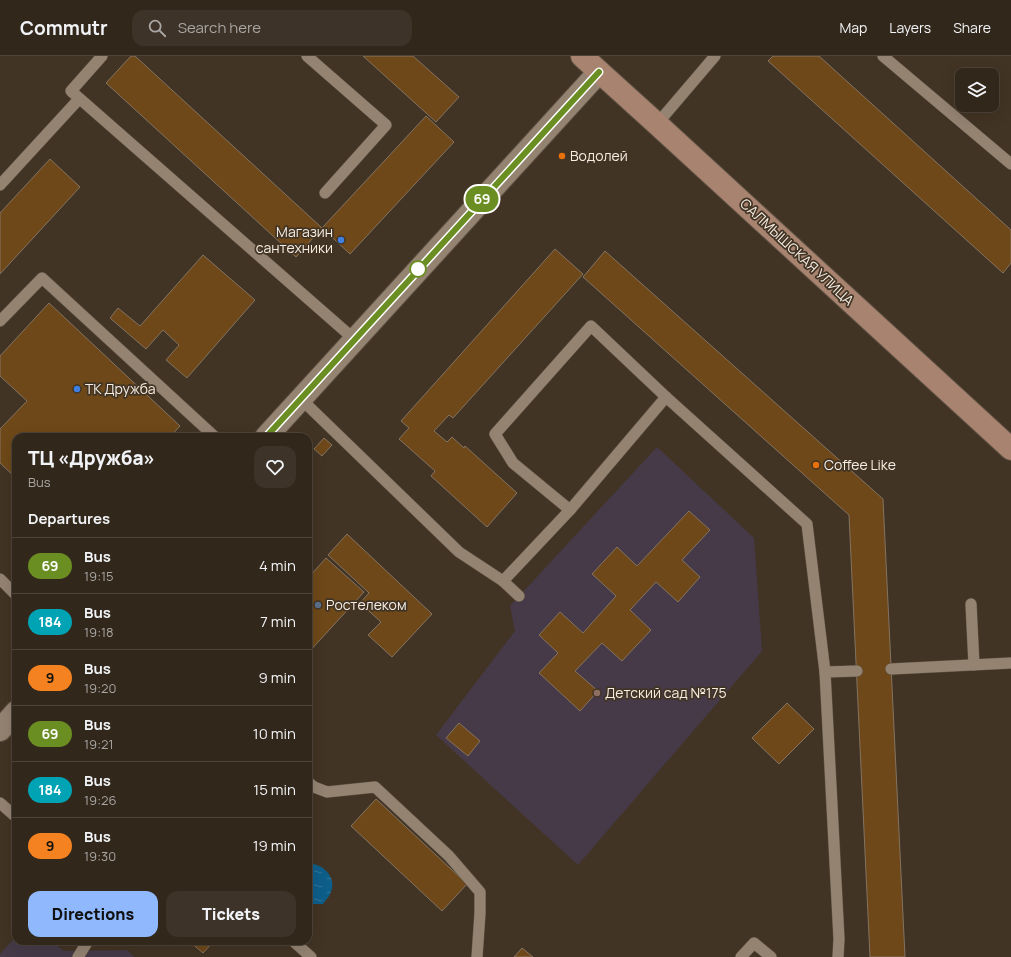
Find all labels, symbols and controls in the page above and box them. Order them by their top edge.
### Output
search box [132,10,412,46]
text: Commutr [20,15,108,41]
icon: search [146,17,168,39]
text: Search here [178,17,261,38]
text: Map [839,18,867,37]
text: Layers [889,18,931,37]
text: Share [953,18,991,37]
map controls [955,68,999,112]
button: layers [955,68,999,112]
place label: Водолей [570,146,628,165]
marker: Водолей [557,151,567,161]
line badge: 69 [464,186,500,212]
text: 69 [473,189,491,208]
street label: САЛМЫШСКАЯ УЛИЦА [736,194,858,310]
place label: Магазин сантехники [256,222,333,257]
marker: Магазин сантехники [336,235,346,245]
unlabelled marker [409,260,427,278]
place label: ТК Дружба [85,379,156,398]
marker: ТК Дружба [72,384,82,394]
text: ТЦ «Дружба» [28,445,155,471]
button: heart [254,446,296,488]
place label: Coffee Like [824,455,896,474]
marker: Coffee Like [811,460,821,470]
text: Bus [28,473,51,491]
text: Departures [28,508,110,529]
text: Bus [84,546,111,567]
text: 4 min [259,555,296,576]
text: 69 [41,556,59,575]
text: 19:15 [84,567,114,585]
place label: Ростелеком [326,595,407,614]
marker: Ростелеком [313,600,323,610]
text: Bus [84,602,111,623]
text: 7 min [260,611,296,632]
text: 184 [38,612,62,631]
text: 19:18 [84,623,114,641]
text: Bus [84,658,111,679]
text: 9 min [259,667,296,688]
text: 9 [46,668,54,687]
text: 19:20 [84,679,116,697]
place label: Детский сад №175 [605,683,727,702]
marker: Детский сад №175 [592,688,602,698]
text: Bus [84,714,111,735]
text: 10 min [253,723,296,744]
text: 69 [41,724,59,743]
text: 19:21 [84,735,114,753]
text: Bus [84,770,111,791]
text: 15 min [253,779,296,800]
text: 184 [38,780,62,799]
text: 19:26 [84,791,117,809]
text: Bus [84,826,111,847]
text: 19 min [253,835,296,856]
text: 9 [46,836,54,855]
text: 19:30 [84,847,116,865]
button: Directions [28,891,158,937]
button: Tickets [166,891,296,937]

